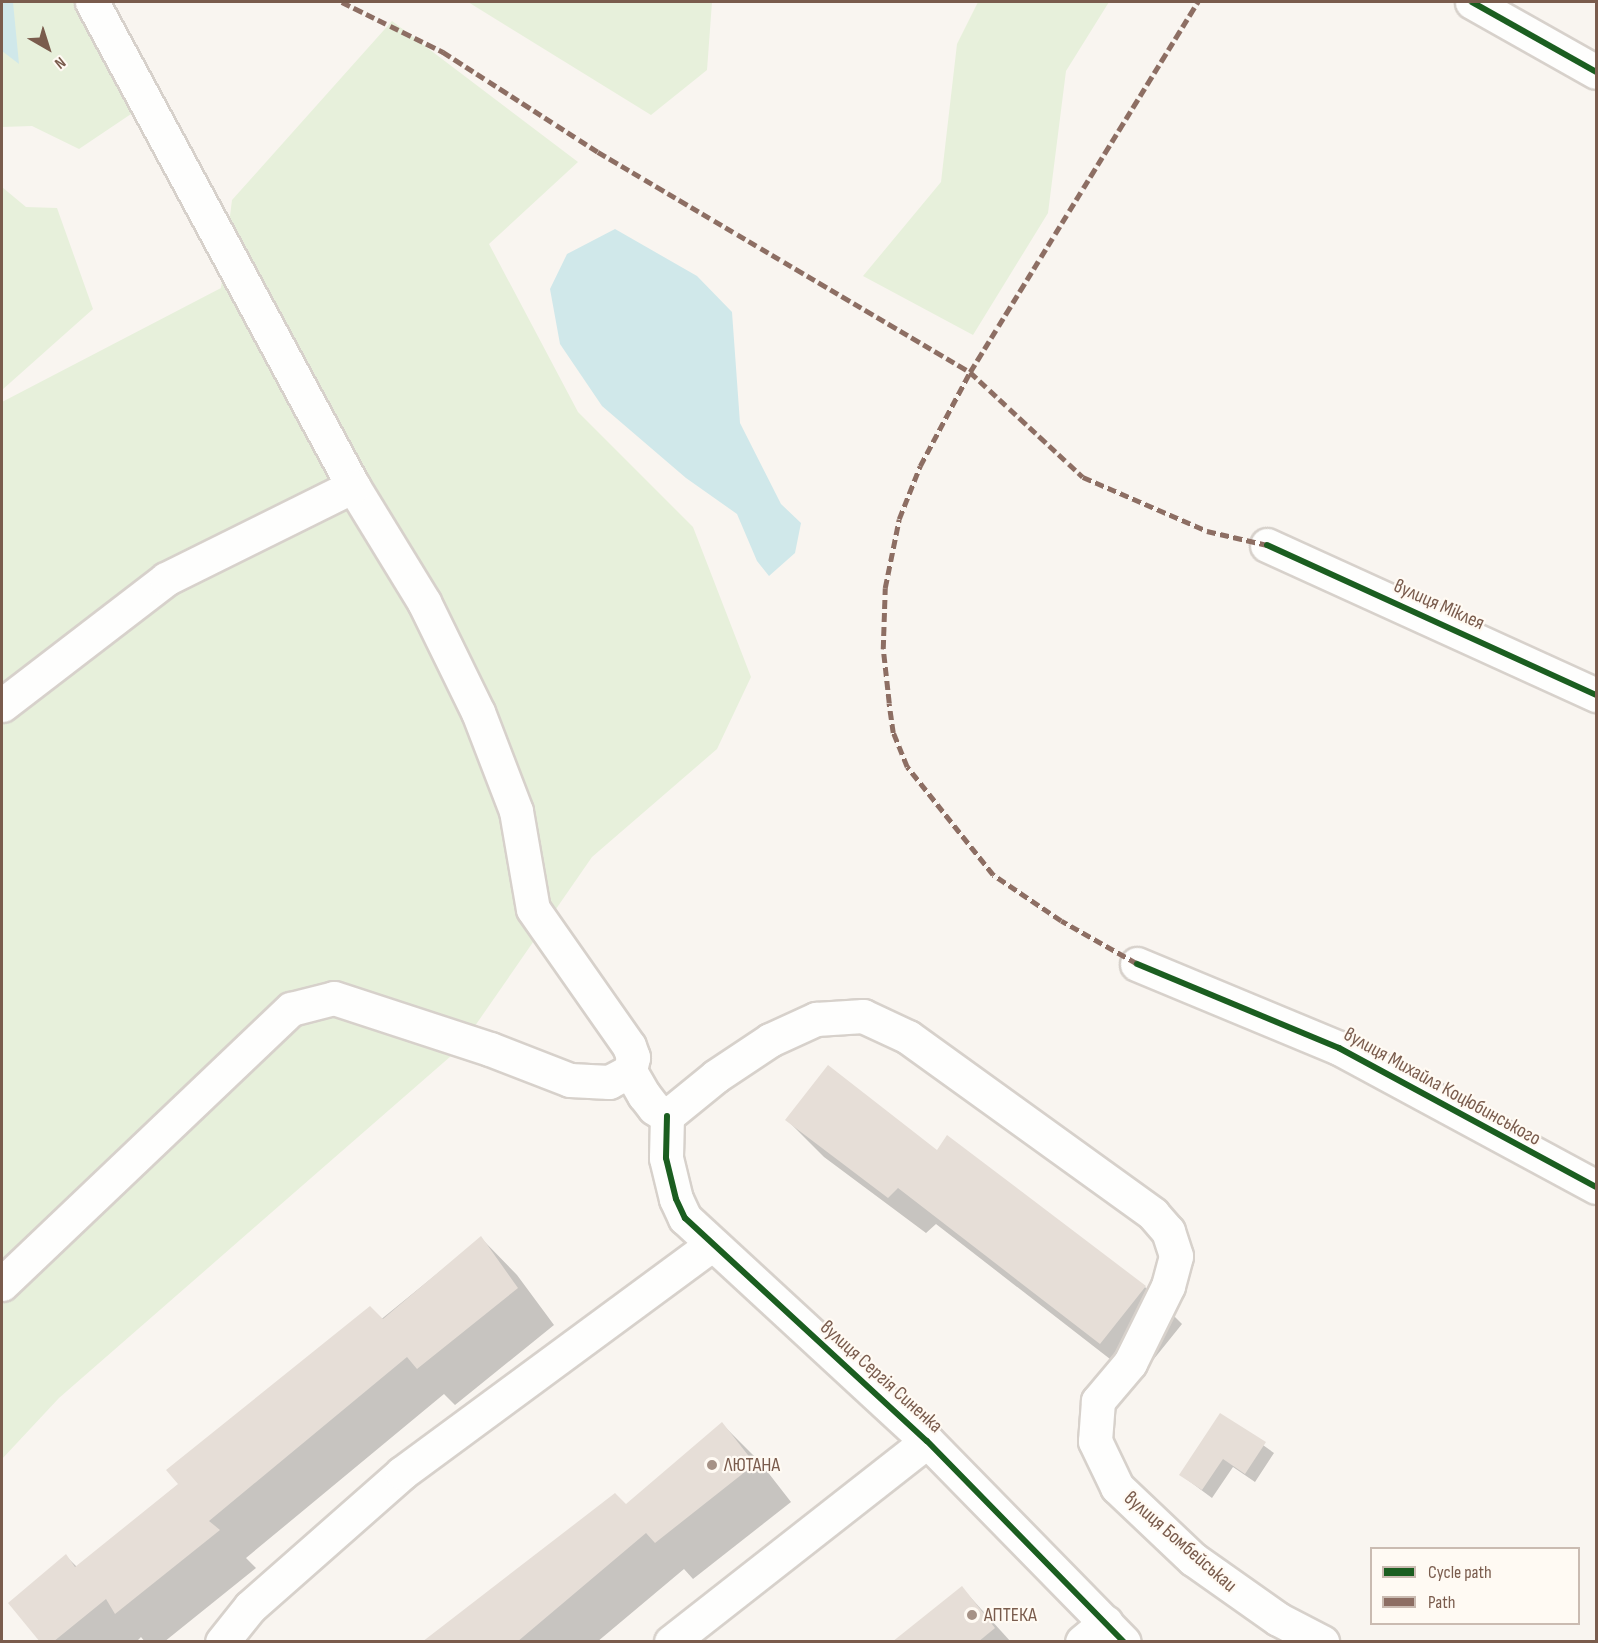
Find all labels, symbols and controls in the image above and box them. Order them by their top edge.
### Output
north arrow [18,18,78,78]
text: N [50,52,69,72]
street label: вулиця Міклея [1390,574,1488,636]
street label: вулиця Михайла Коцюбинського [1339,1023,1545,1151]
street label: вулиця Сергія Синенка [815,1316,947,1438]
place label: ЛЮТАНА [724,1453,780,1477]
marker: ЛЮТАНА [705,1458,719,1472]
street label: вулиця Бомбейськаи [1119,1486,1241,1598]
legend [1370,1547,1580,1625]
text: Cycle path [1428,1562,1492,1583]
text: Path [1428,1592,1456,1613]
place label: АПТЕКА [984,1603,1037,1627]
marker: АПТЕКА [965,1608,979,1622]

